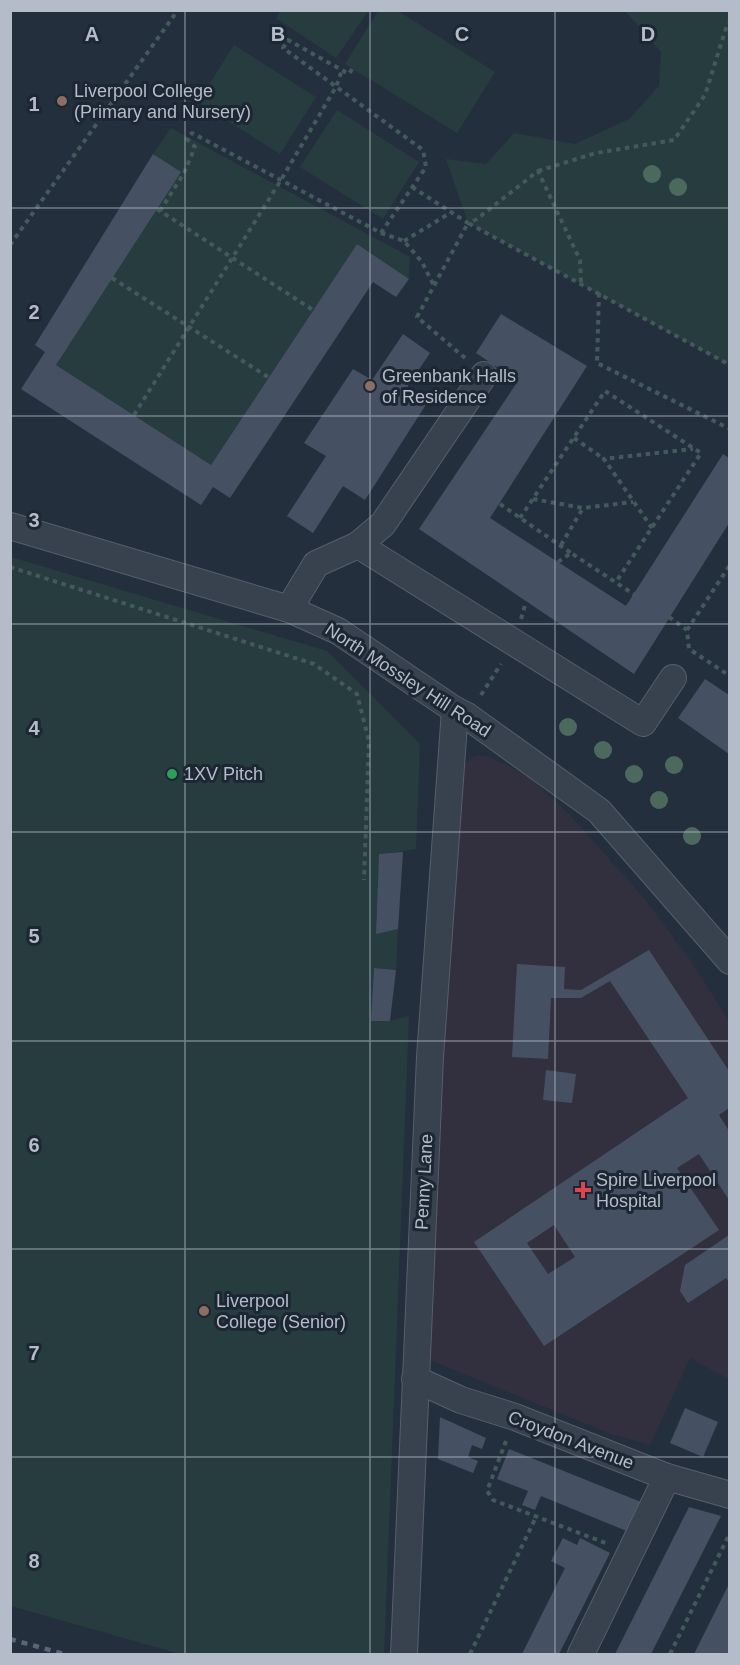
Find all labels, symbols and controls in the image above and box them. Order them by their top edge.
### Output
text: A [85,23,99,45]
text: B [271,23,285,45]
text: C [455,23,469,45]
text: D [641,23,655,45]
place label: Liverpool College (Primary and Nursery) [74,81,251,122]
text: 1 [28,93,40,115]
marker: Liverpool College (Primary and Nursery) [55,94,69,108]
text: 2 [28,301,40,323]
place label: Greenbank Halls of Residence [382,366,516,407]
marker: Greenbank Halls of Residence [363,379,377,393]
text: 3 [28,509,40,531]
street label: North Mossley Hill Road [322,619,494,741]
text: 4 [28,717,40,739]
place label: 1XV Pitch [184,764,263,784]
marker: 1XV Pitch [165,767,179,781]
text: 5 [28,925,40,947]
street label: Penny Lane [411,1133,437,1231]
text: 6 [28,1134,40,1156]
place label: Spire Liverpool Hospital [596,1170,716,1211]
marker: Spire Liverpool Hospital [574,1181,592,1199]
place label: Liverpool College (Senior) [216,1291,346,1332]
marker: Liverpool College (Senior) [197,1304,211,1318]
text: 7 [28,1342,40,1364]
street label: Croydon Avenue [505,1407,637,1473]
text: 8 [28,1550,40,1572]

